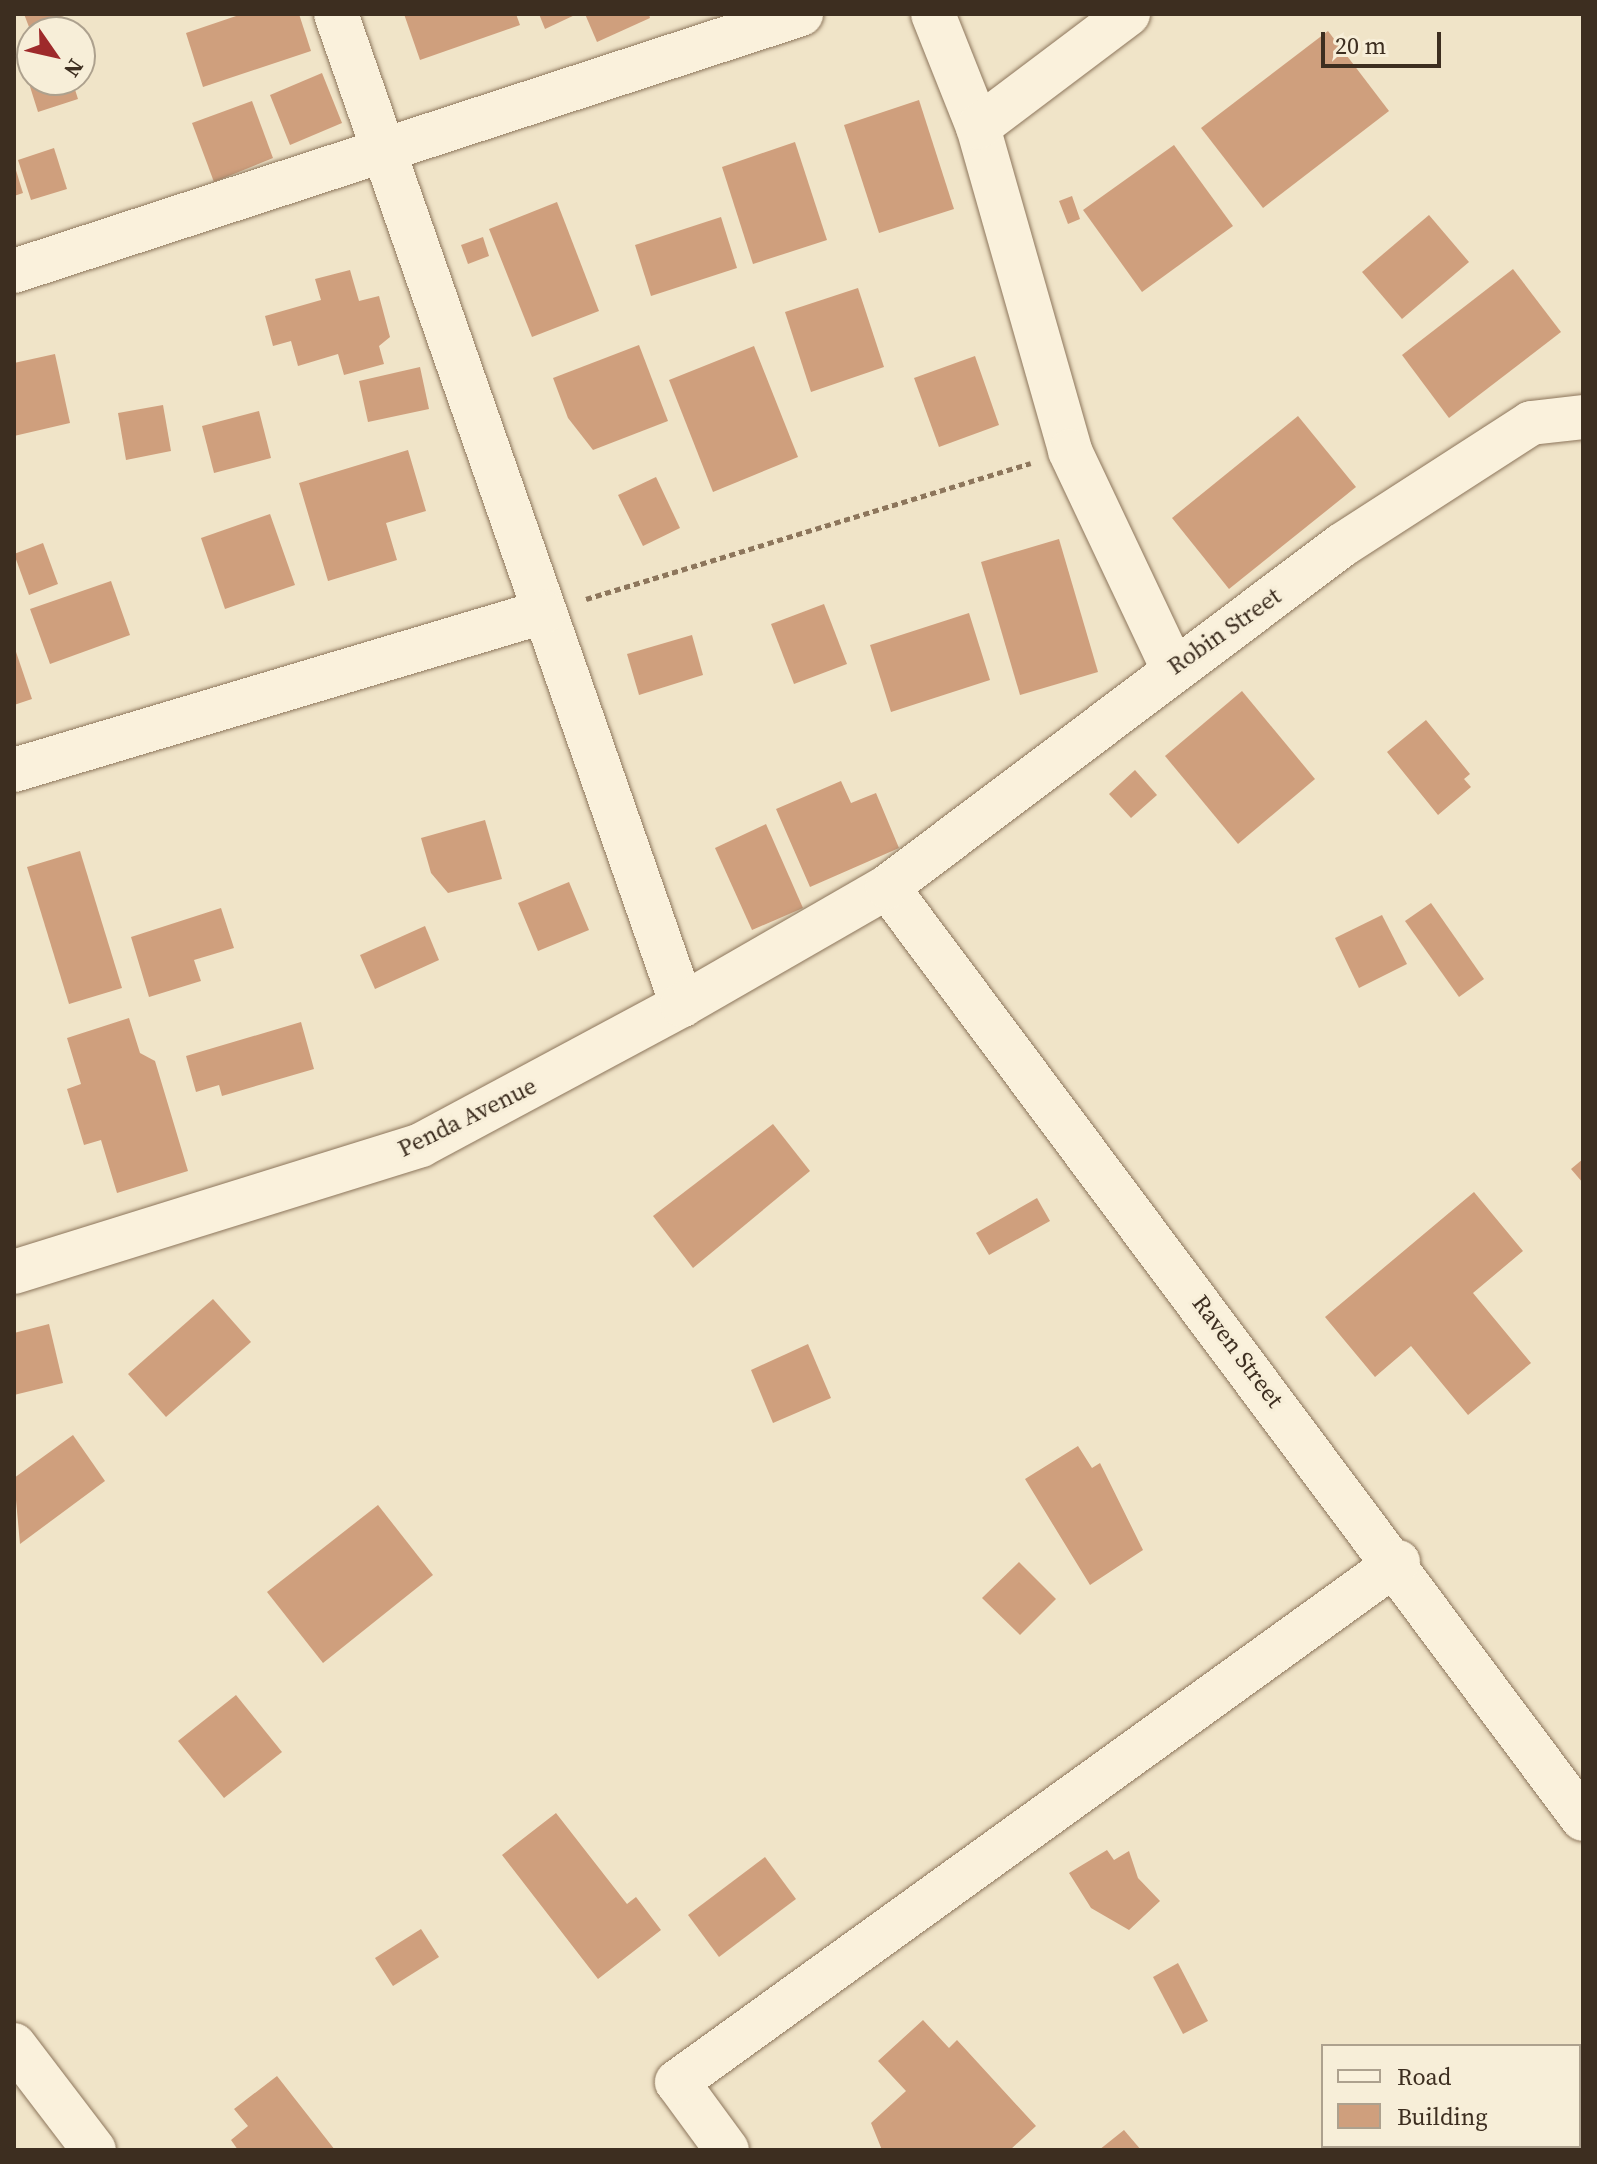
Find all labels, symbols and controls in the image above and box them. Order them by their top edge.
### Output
north arrow [16,16,96,96]
scale bar [1325,16,1445,66]
text: 20 m [1335,29,1386,62]
text: N [57,53,91,83]
street label: Robin Street [1162,581,1286,681]
street label: Penda Avenue [393,1071,541,1163]
street label: Raven Street [1186,1289,1290,1413]
legend [1321,2044,1581,2148]
text: Road [1397,2060,1451,2093]
text: Building [1397,2100,1488,2133]

